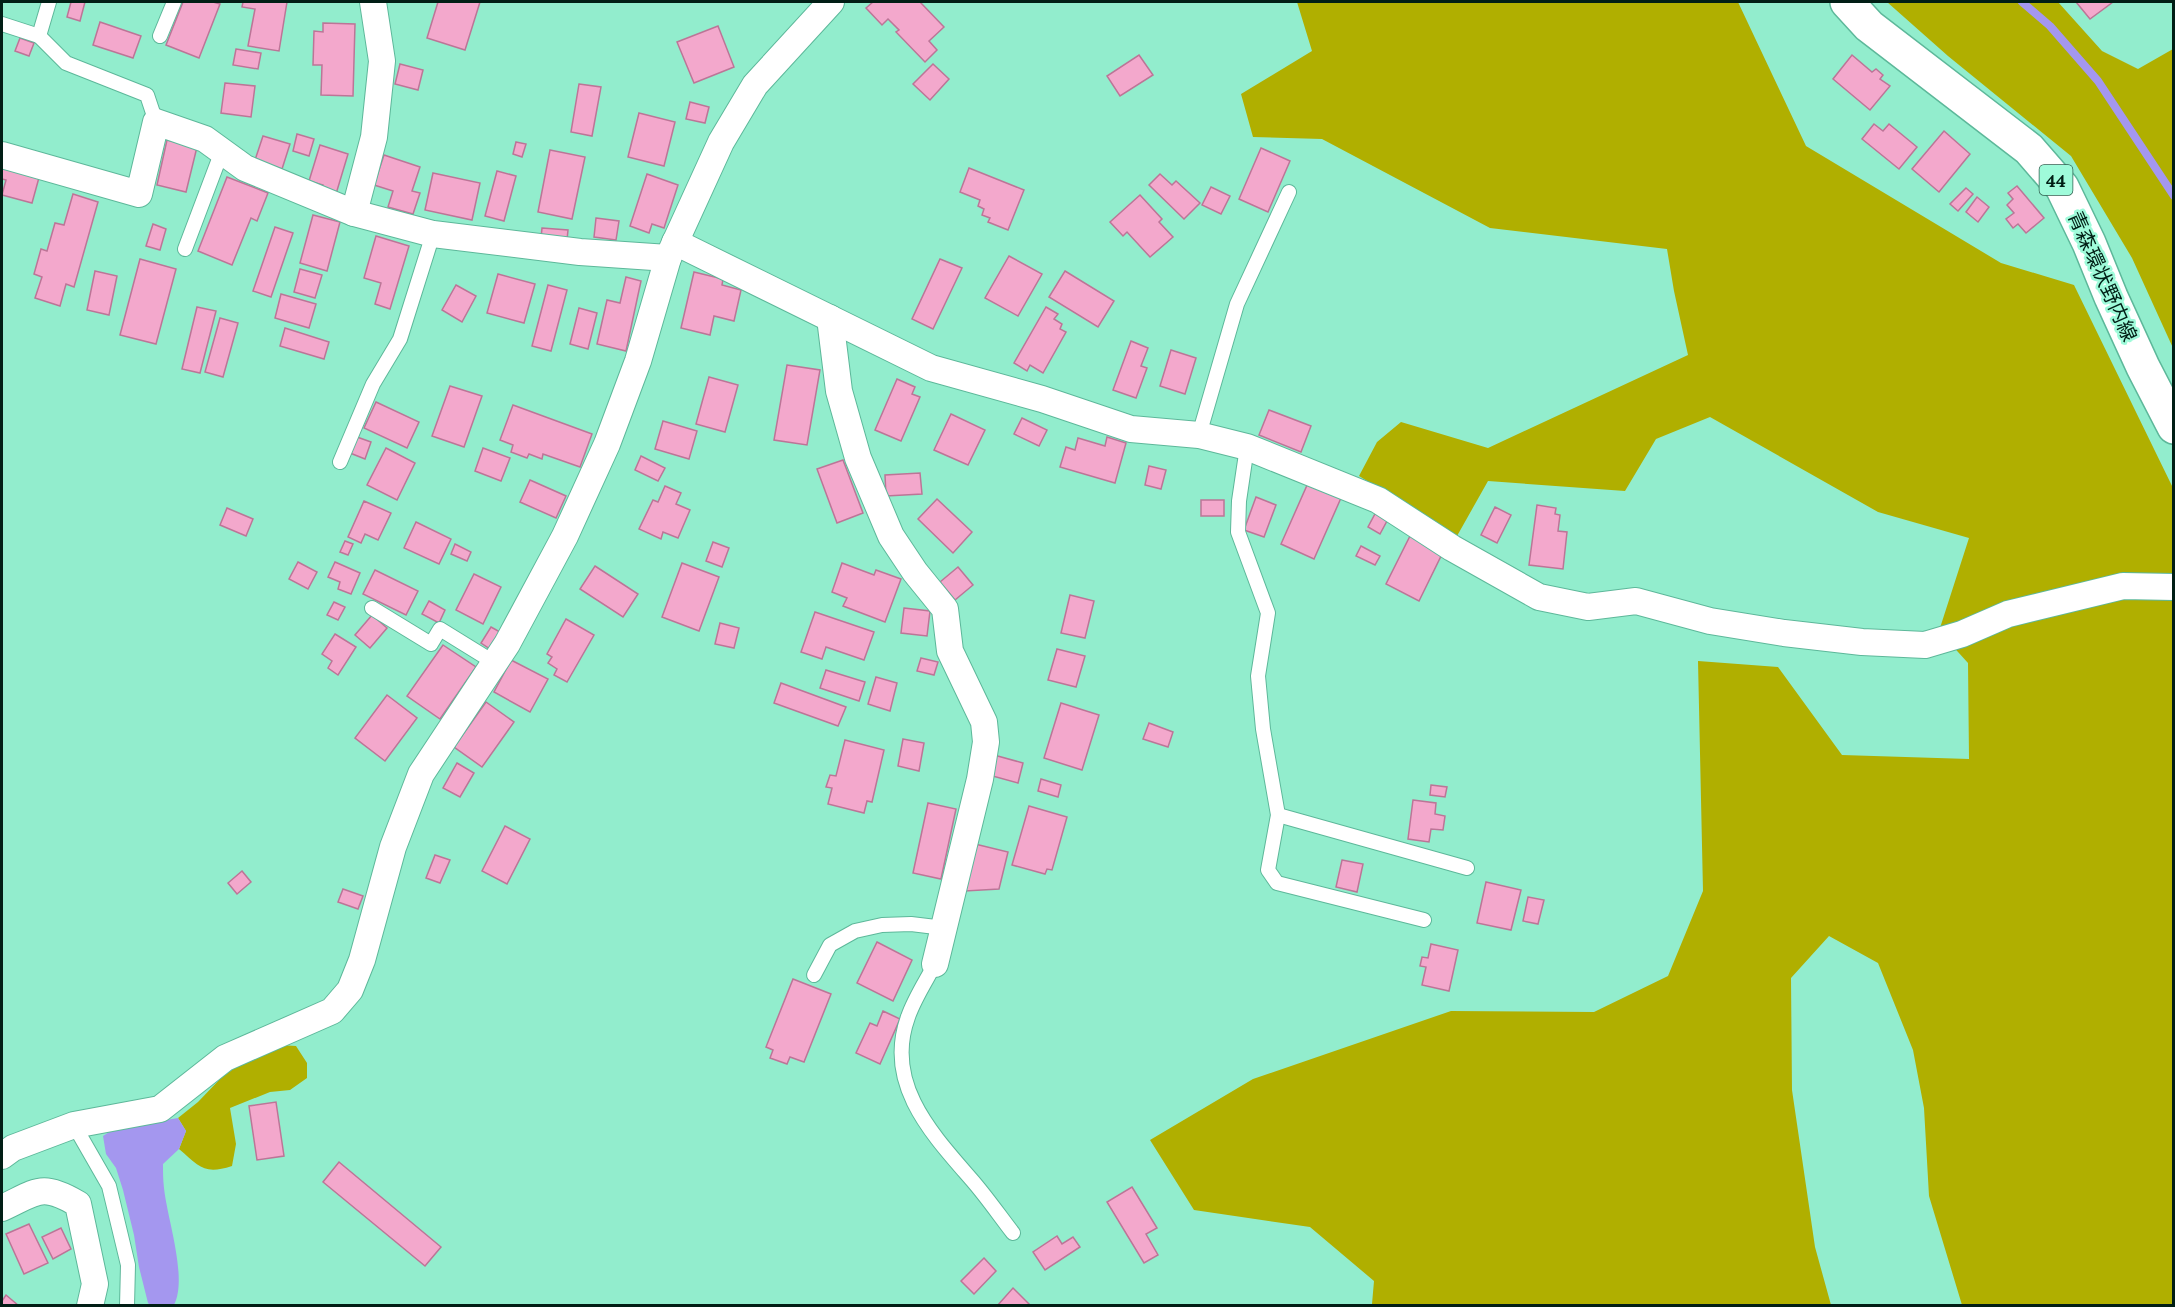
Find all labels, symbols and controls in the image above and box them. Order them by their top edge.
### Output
road number: 44 [2040,165,2072,195]
street label: 青森環状野内線 [2063,207,2143,345]

